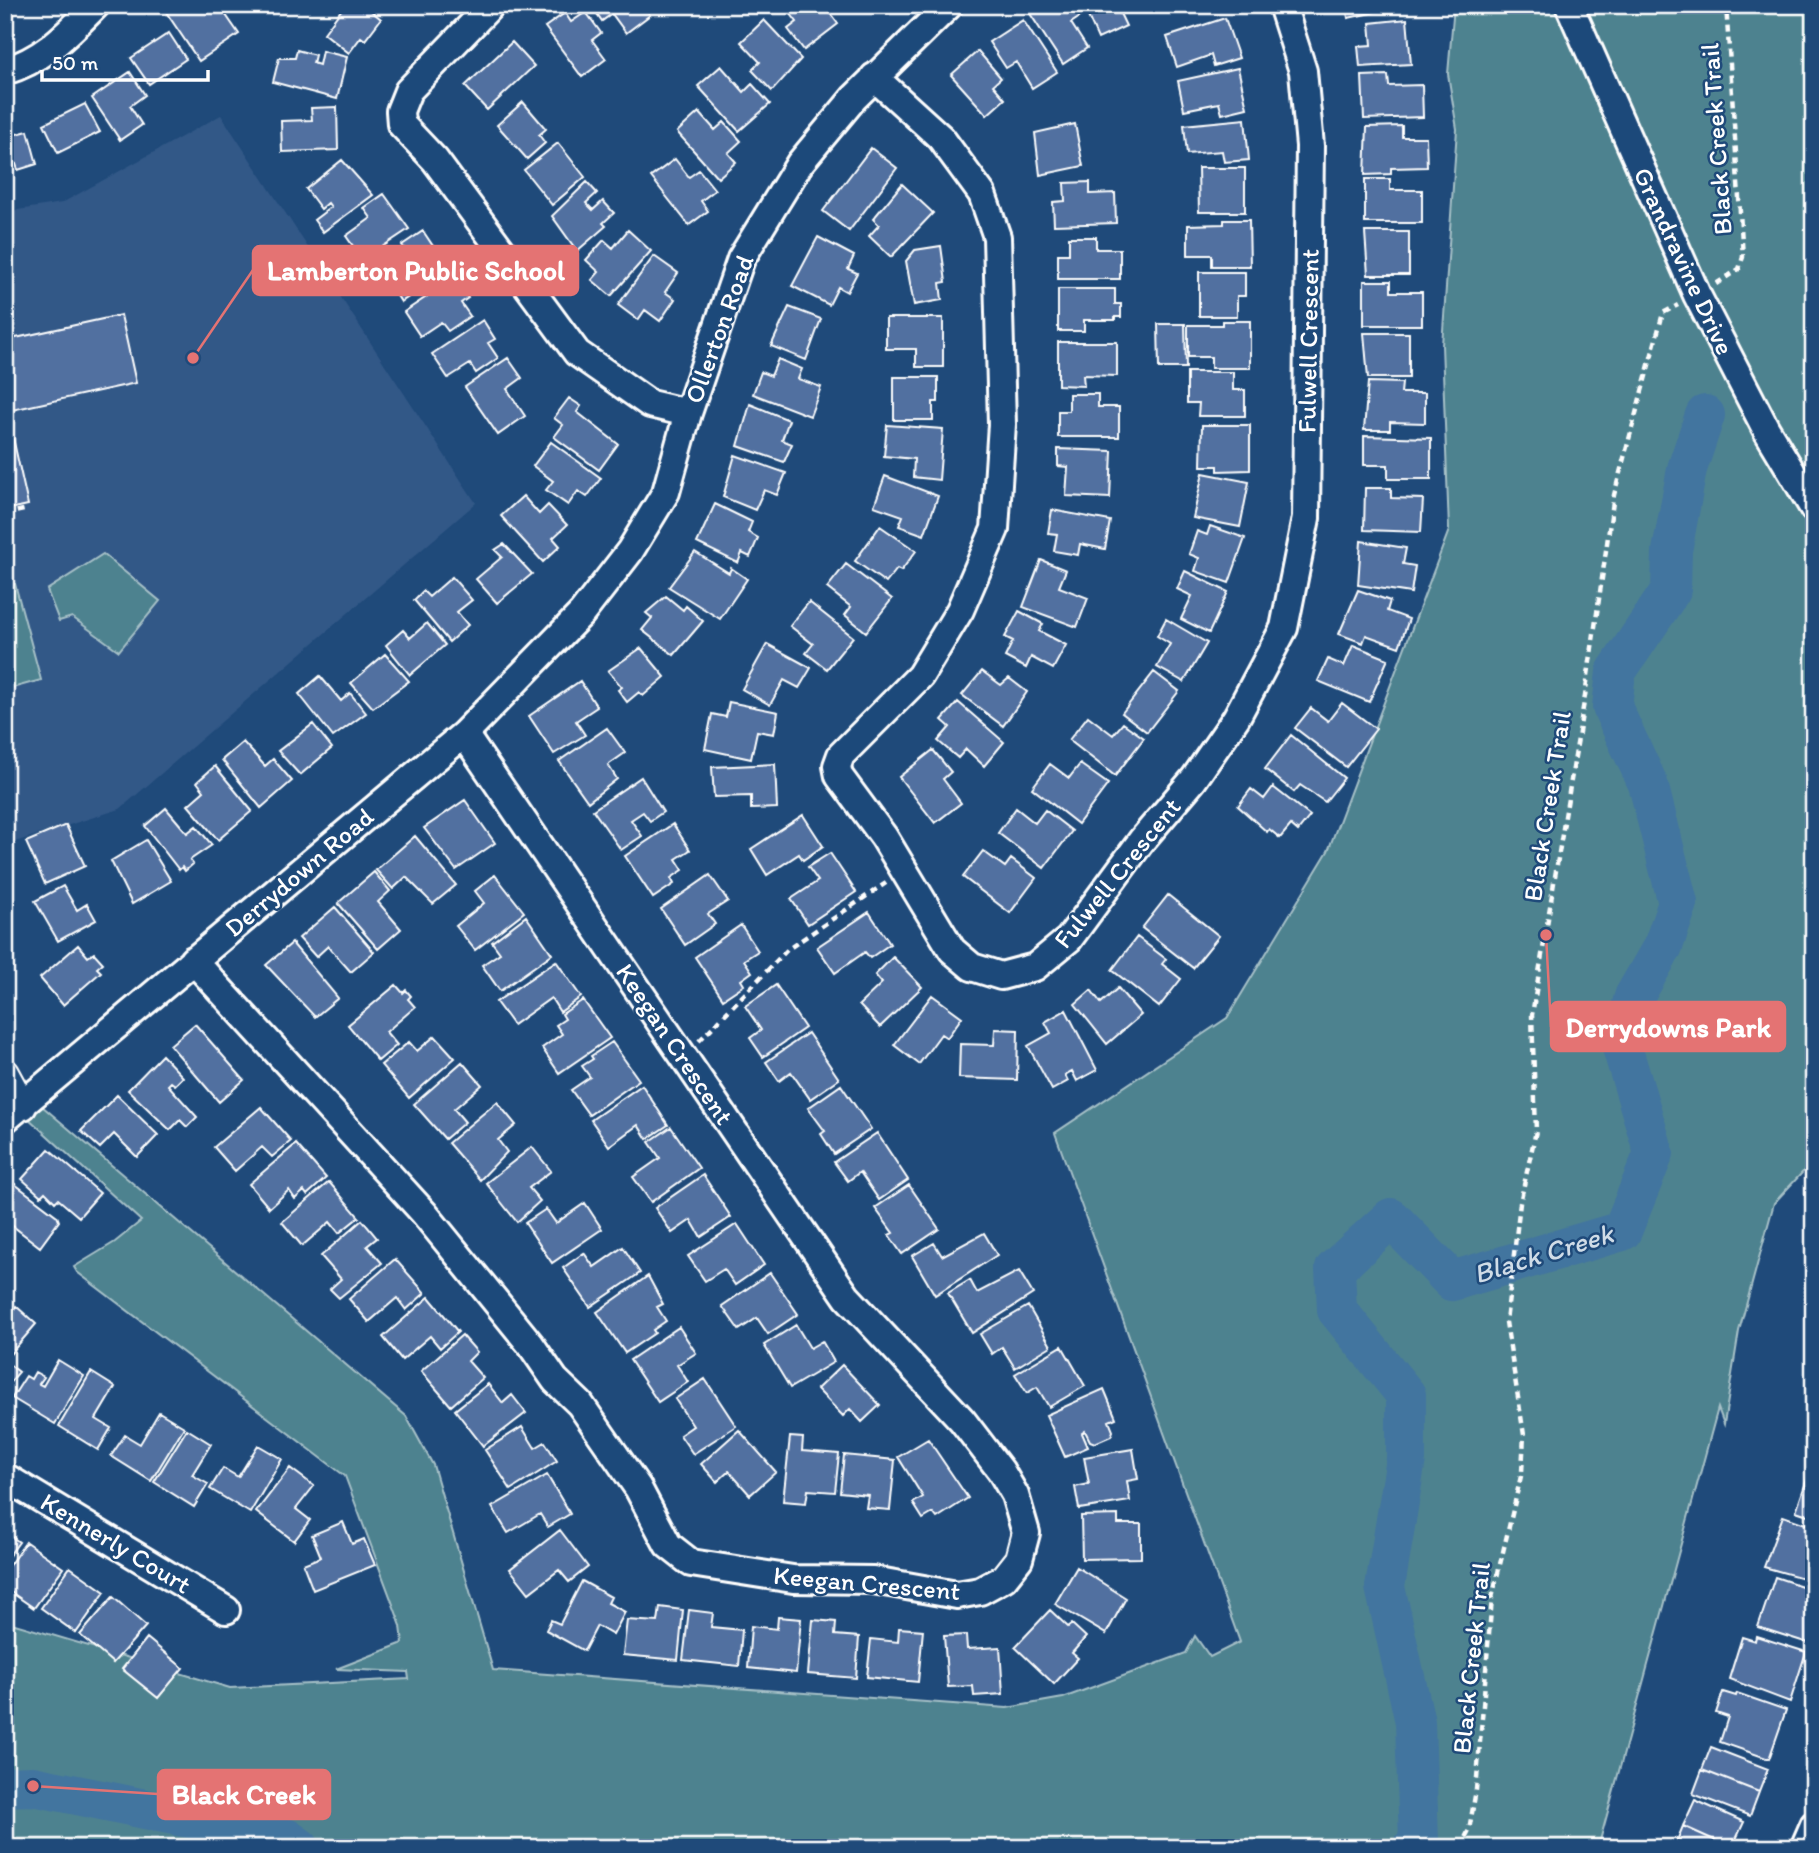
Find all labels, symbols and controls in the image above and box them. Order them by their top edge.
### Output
scale bar [42,38,208,82]
street label: Black Creek Trail [1693,42,1739,236]
text: 50 m [52,50,99,75]
street label: Grandravine Drive [1627,162,1741,360]
callout: Lamberton Public School [253,246,578,295]
street label: Fulwell Crescent [1290,248,1326,433]
street label: Ollerton Road [677,250,761,408]
text: Lamberton Public School [267,253,565,287]
street label: Black Creek Trail [1516,709,1578,903]
street label: Fulwell Crescent [1047,791,1188,955]
street label: Derrydown Road [218,800,381,944]
street label: Keegan Crescent [609,957,741,1131]
callout: Derrydowns Park [1551,1002,1785,1051]
text: Derrydowns Park [1565,1010,1771,1044]
water label: Black Creek [1469,1215,1619,1290]
street label: Kennerly Court [35,1486,197,1601]
street label: Keegan Crescent [772,1559,962,1607]
street label: Black Creek Trail [1445,1561,1497,1755]
callout: Black Creek [158,1770,330,1819]
text: Black Creek [172,1777,317,1811]

